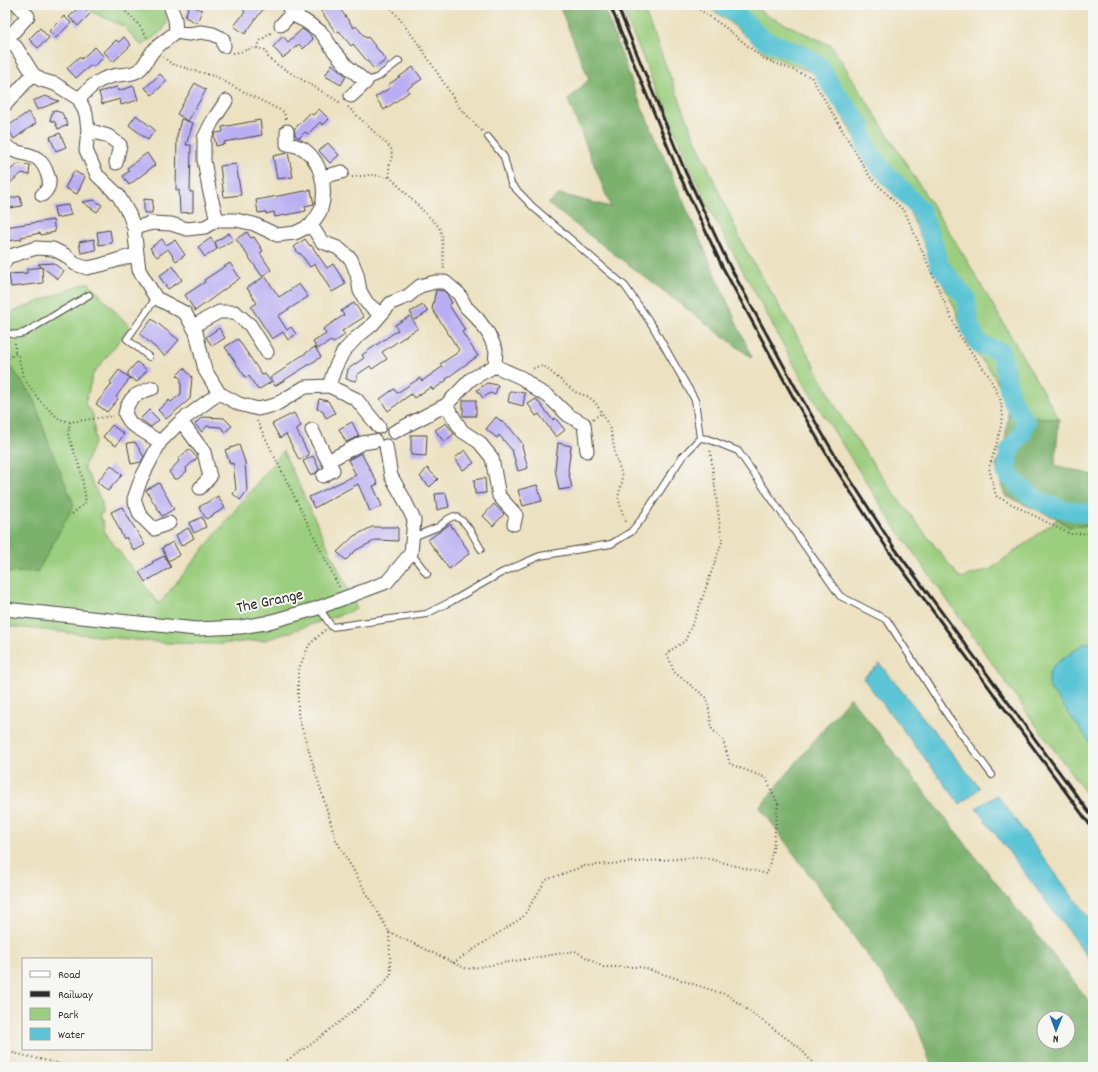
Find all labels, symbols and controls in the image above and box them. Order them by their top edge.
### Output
street label: The Grange [235,584,305,620]
legend [22,958,152,1050]
text: Road [58,967,80,984]
text: Railway [58,987,94,1004]
text: Park [58,1007,79,1024]
north arrow [1036,1010,1076,1050]
text: Water [58,1027,85,1044]
text: N [1052,1030,1059,1046]

